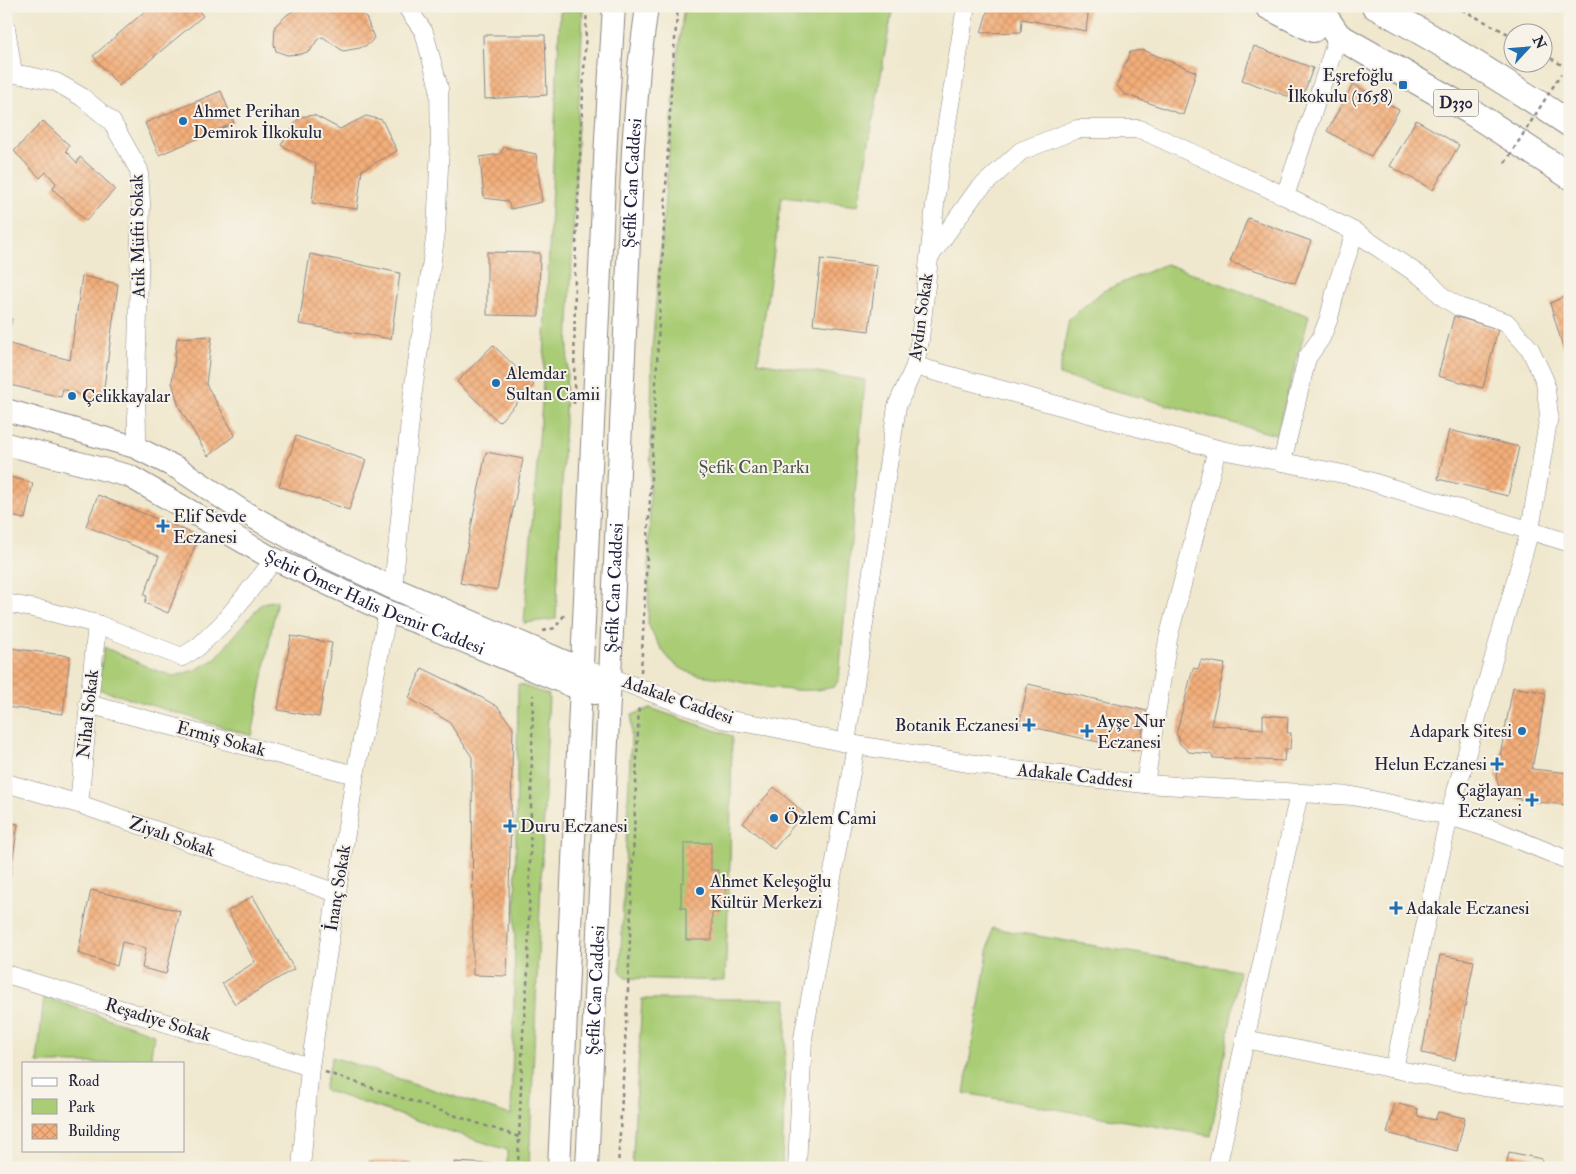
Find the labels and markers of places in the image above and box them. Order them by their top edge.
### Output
place label: Eşrefoğlu İlkokulu (1658) [1287,64,1393,108]
marker: Eşrefoğlu İlkokulu (1658) [1397,79,1409,91]
place label: Ahmet Perihan Demirok İlkokulu [192,100,322,144]
marker: Ahmet Perihan Demirok İlkokulu [177,115,189,127]
place label: Alemdar Sultan Camii [505,362,600,406]
marker: Alemdar Sultan Camii [490,377,502,389]
place label: Çelikkayalar [82,385,171,408]
marker: Çelikkayalar [66,390,78,402]
place label: Elif Sevde Eczanesi [173,505,247,549]
marker: Elif Sevde Eczanesi [157,520,169,532]
place label: Ayşe Nur Eczanesi [1096,710,1165,754]
place label: Botanik Eczanesi [895,714,1019,737]
marker: Botanik Eczanesi [1023,719,1035,731]
place label: Adapark Sitesi [1409,720,1512,743]
marker: Ayşe Nur Eczanesi [1081,725,1093,737]
marker: Adapark Sitesi [1516,725,1528,737]
place label: Helun Eczanesi [1374,753,1487,776]
marker: Helun Eczanesi [1491,758,1503,770]
place label: Çağlayan Eczanesi [1456,779,1522,823]
marker: Çağlayan Eczanesi [1526,794,1538,806]
place label: Özlem Cami [784,807,877,830]
marker: Özlem Cami [768,812,780,824]
place label: Duru Eczanesi [520,815,628,838]
marker: Duru Eczanesi [504,820,516,832]
place label: Ahmet Keleşoğlu Kültür Merkezi [709,870,831,914]
marker: Ahmet Keleşoğlu Kültür Merkezi [694,885,706,897]
place label: Adakale Eczanesi [1405,897,1530,920]
marker: Adakale Eczanesi [1390,902,1402,914]

